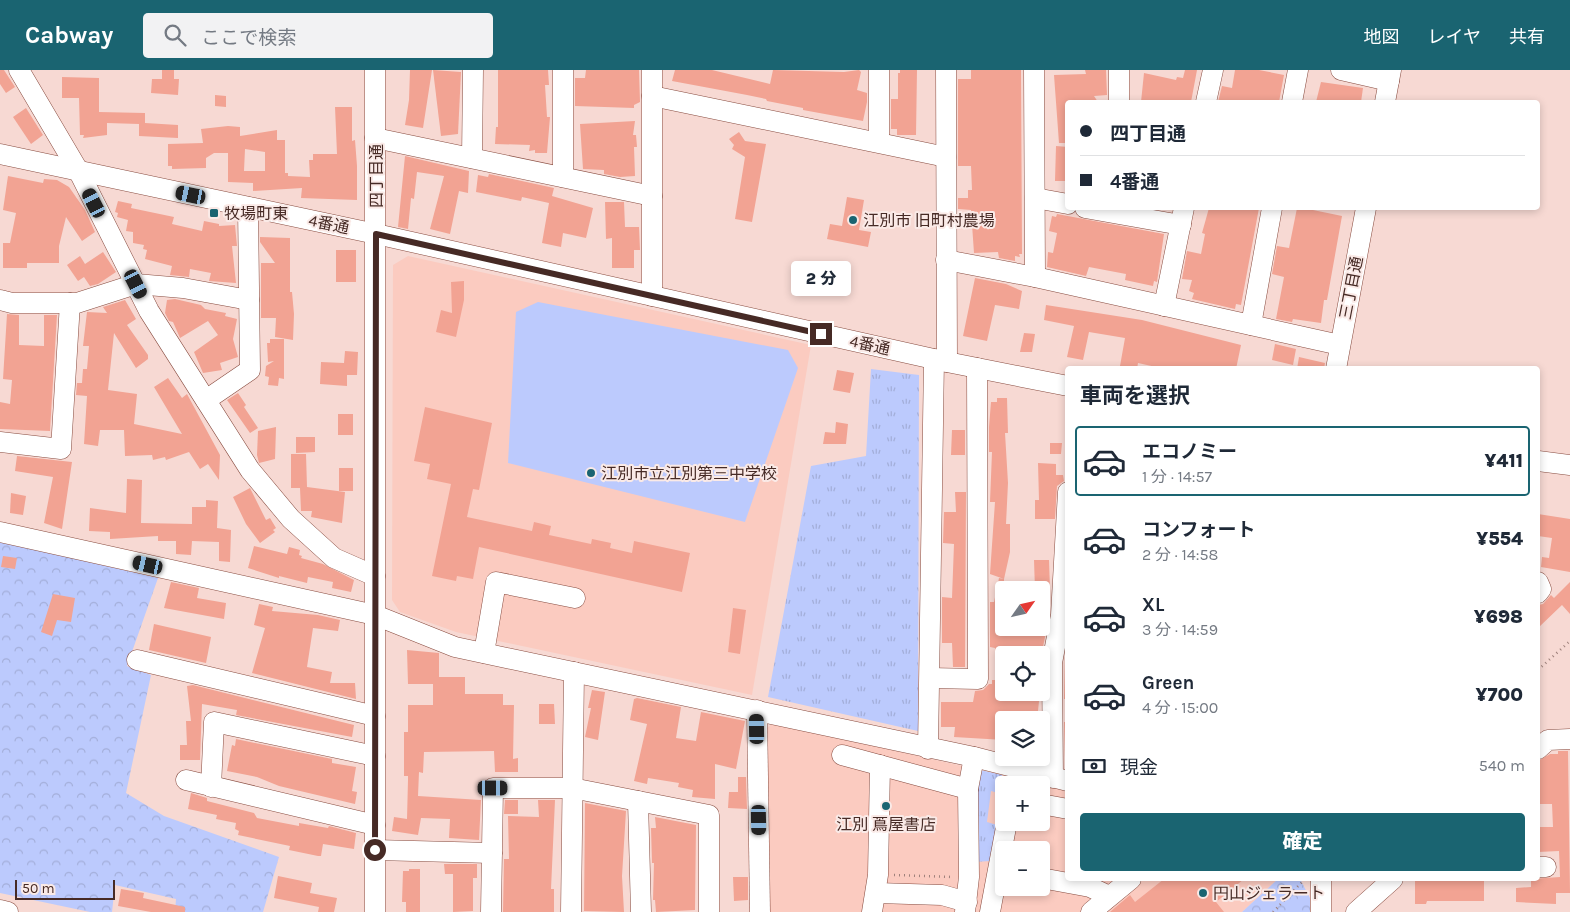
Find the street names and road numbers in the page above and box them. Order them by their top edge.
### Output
street label: 四丁目通 [367,144,386,208]
street label: 4番通 [307,210,351,238]
street label: 三丁目通 [1336,255,1366,321]
street label: 4番通 [848,331,892,359]

